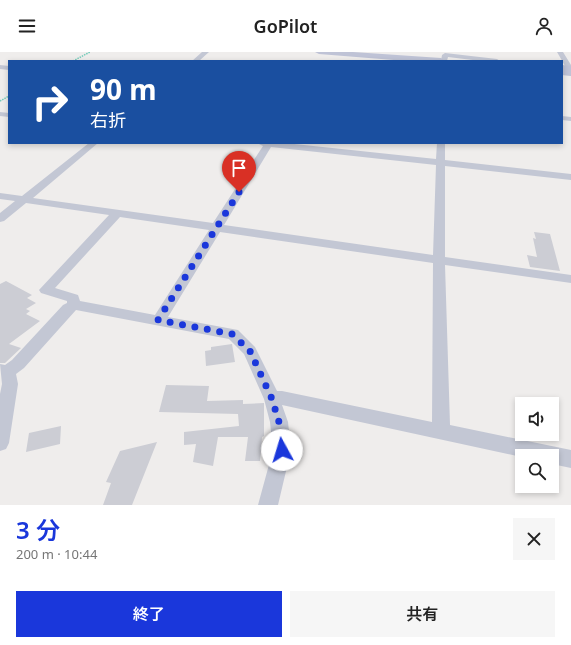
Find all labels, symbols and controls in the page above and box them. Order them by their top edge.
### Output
text: GoPilot [254,14,317,38]
icon: menu [16,15,38,37]
icon: person [533,15,555,37]
text: 90 m [90,70,157,108]
icon: right [24,76,76,128]
text: 右折 [90,108,126,132]
pin [222,151,256,192]
icon: arrive [228,157,250,179]
map controls [515,397,559,493]
button: sound [515,397,559,441]
position arrow [261,429,303,471]
button: search [515,449,559,493]
text: 3 分 [16,513,60,546]
button: close [513,518,555,560]
text: 200 m · 10:44 [16,545,97,563]
button: 終了 [16,591,282,637]
button: 共有 [290,591,555,637]

